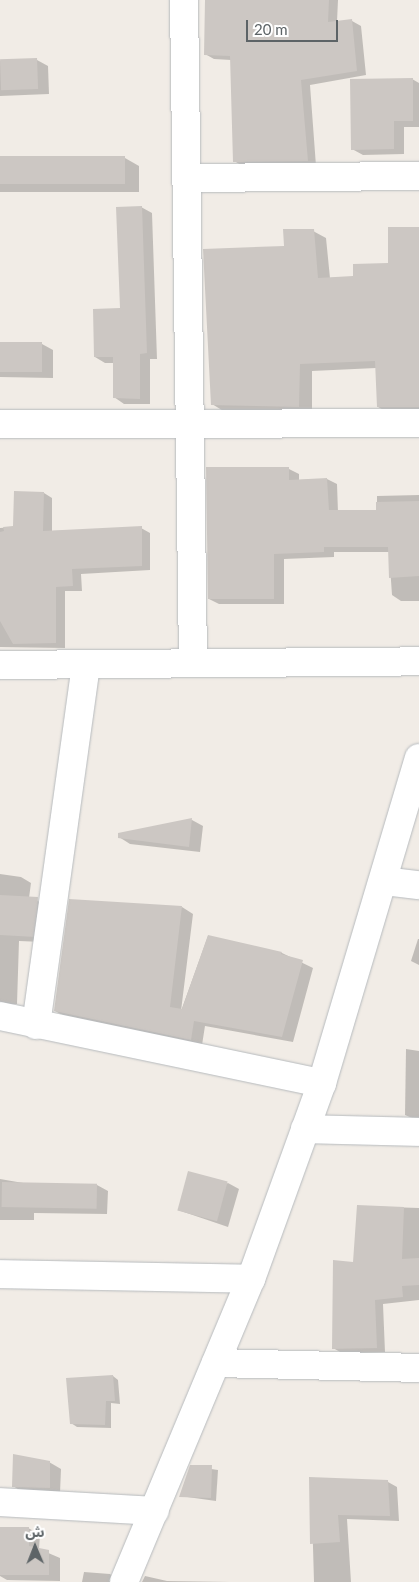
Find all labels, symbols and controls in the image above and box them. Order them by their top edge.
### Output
scale bar [249,10,342,42]
text: 20 m [254,20,288,38]
north arrow [10,1522,60,1572]
text: ش [25,1523,44,1540]

